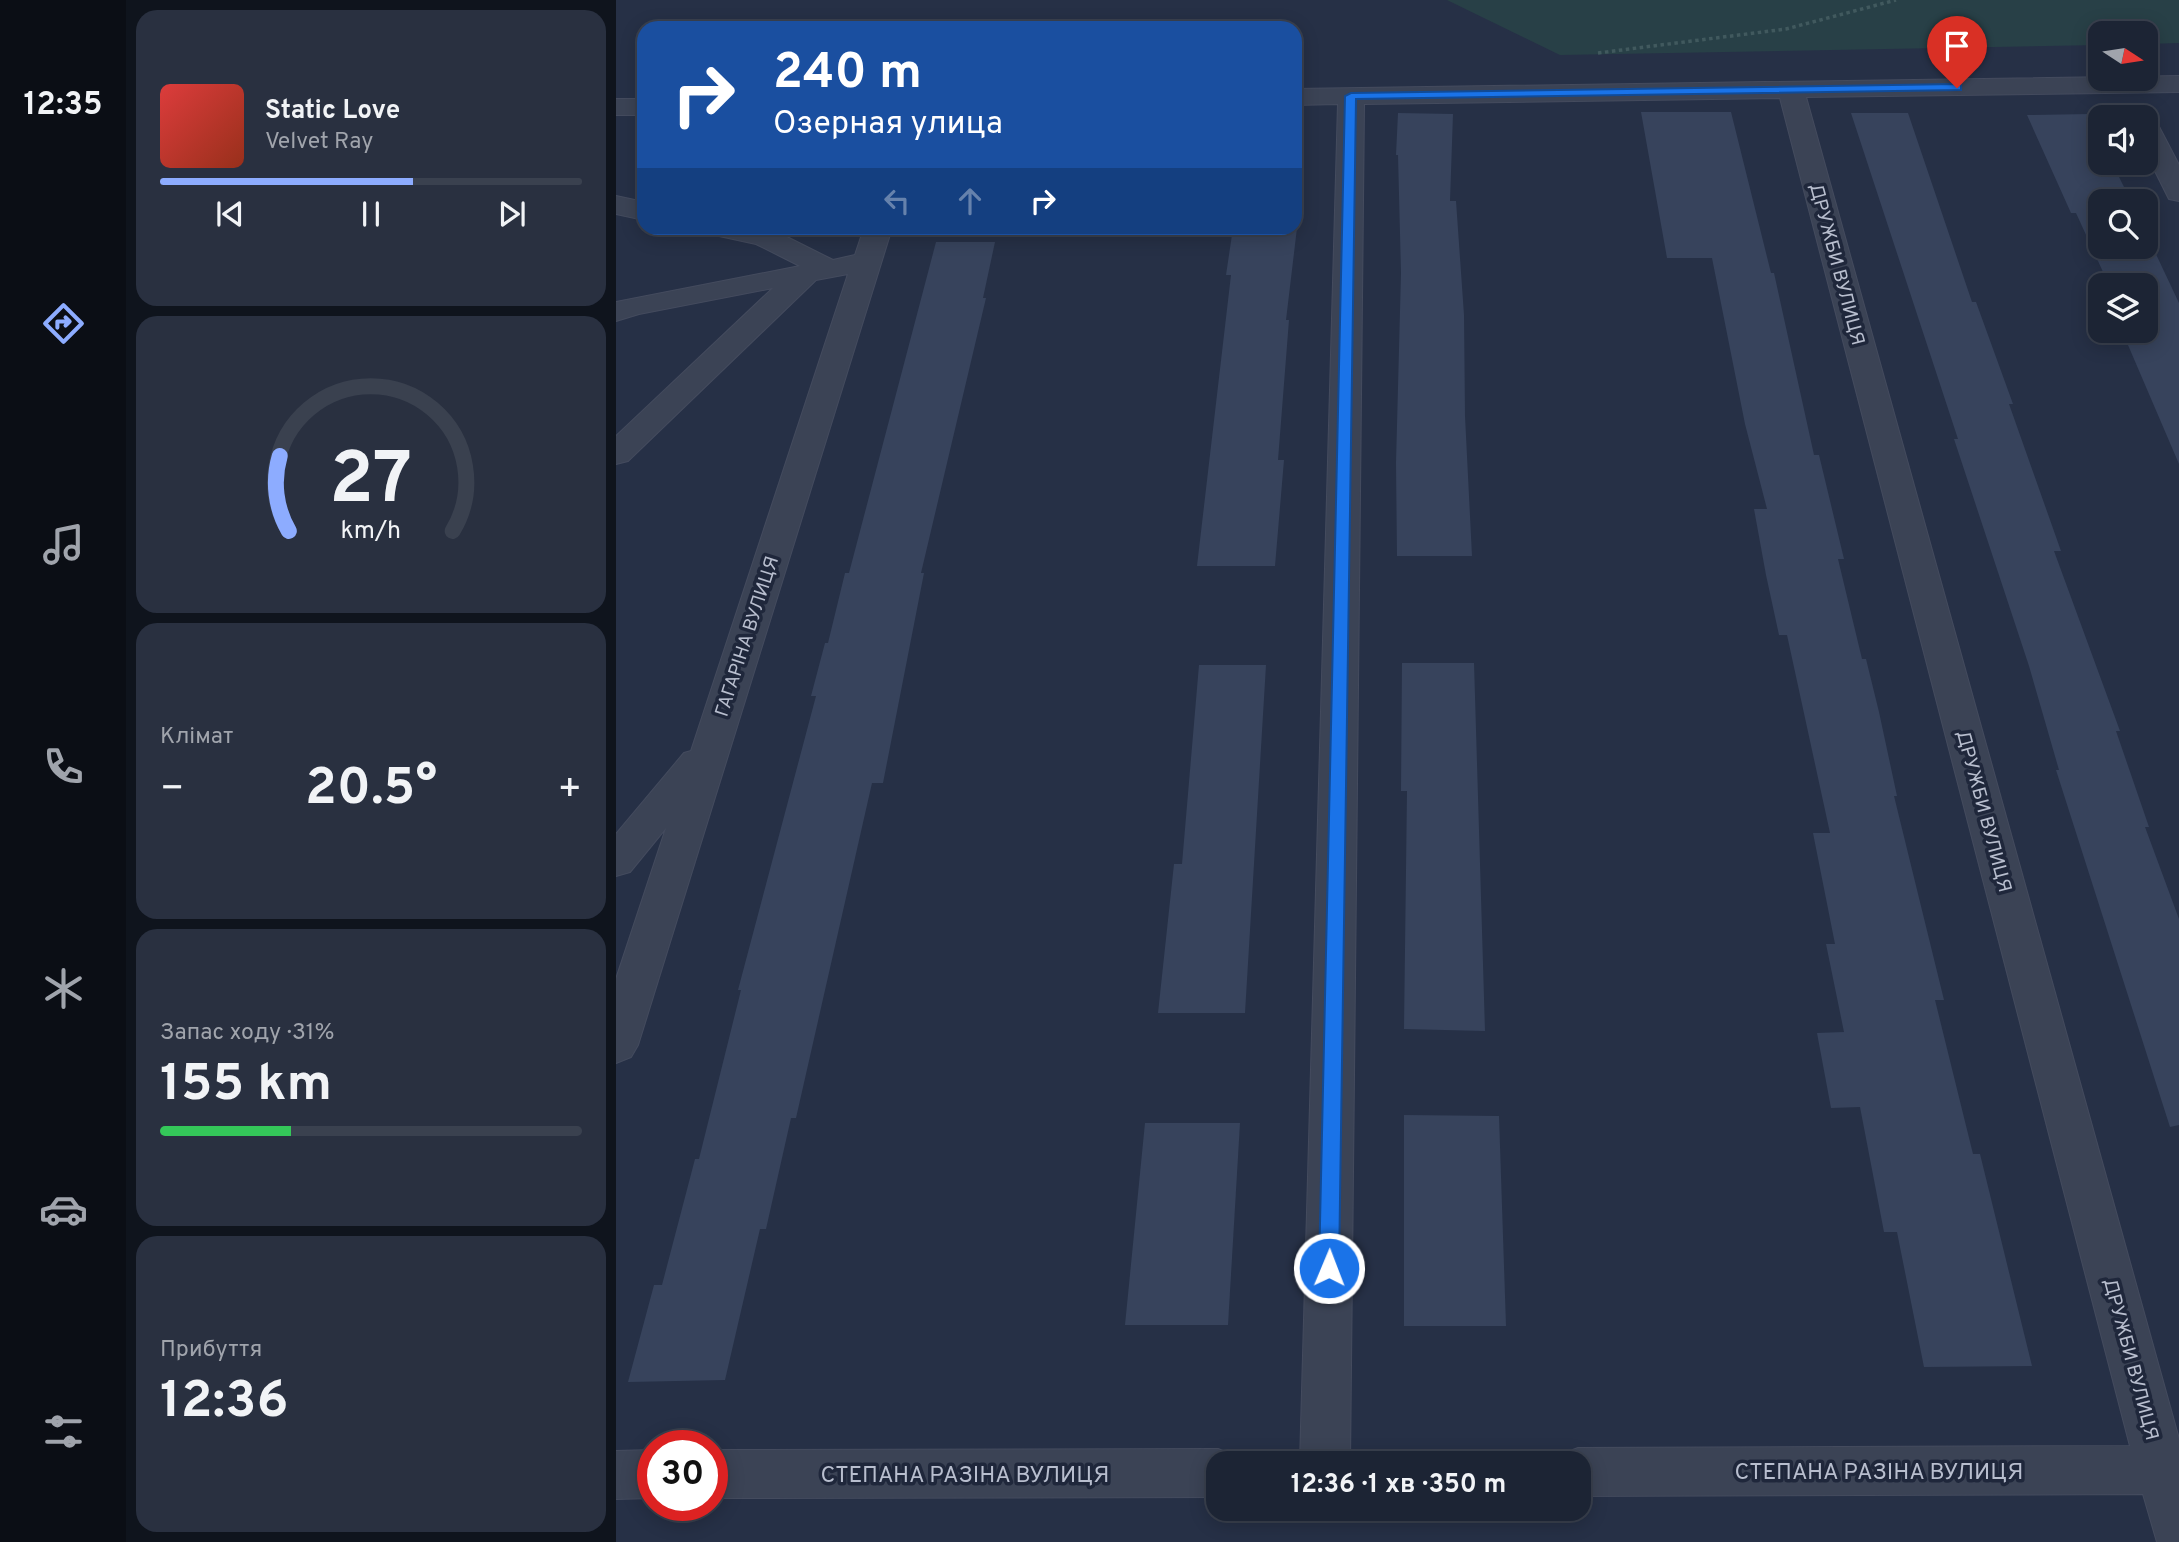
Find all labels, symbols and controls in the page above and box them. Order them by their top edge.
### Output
pin [1927,16,1987,88]
north arrow [2088,21,2158,91]
map controls [2088,21,2158,343]
icon: arrive [1938,27,1976,65]
text: 240 m [773,44,922,106]
icon: right [658,49,749,140]
text: 12:35 [24,86,102,126]
text: Static Love [265,95,400,128]
text: Озерная улица [773,105,1003,145]
button: sound [2088,105,2158,175]
text: Velvet Ray [265,128,373,157]
street label: ДРУЖБИ ВУЛИЦЯ [1803,181,1869,348]
icon: left [878,182,916,220]
icon: ahead [951,182,989,220]
icon: right [1024,182,1062,220]
button: search [2088,189,2158,259]
icon: previous [211,195,249,233]
icon: pause [352,195,390,233]
icon: next [493,195,531,233]
button: layers [2088,273,2158,343]
icon: directions [39,299,88,348]
text: 27 [330,437,412,529]
text: km/h [341,515,401,547]
icon: music [39,520,88,569]
street label: ГАГАРІНА ВУЛИЦЯ [711,553,785,720]
text: Клімат [160,723,233,752]
street label: ДРУЖБИ ВУЛИЦЯ [1950,728,2016,895]
icon: phone [39,742,88,791]
text: 20.5° [305,757,437,823]
text: − [160,766,185,815]
text: + [557,766,582,815]
icon: climate [39,964,88,1013]
text: Запас ходу · 31% [160,1019,334,1048]
text: 155 km [160,1053,332,1119]
icon: car [39,1185,88,1234]
position arrow [1292,1231,1366,1305]
street label: ДРУЖБИ ВУЛИЦЯ [2097,1276,2163,1443]
text: Прибуття [160,1336,262,1365]
text: 12:36 [160,1370,288,1436]
icon: filters [39,1407,88,1456]
speed limit sign: 30 [637,1430,728,1521]
street label: СТЕПАНА РАЗІНА ВУЛИЦЯ [1735,1459,2023,1488]
street label: СТЕПАНА РАЗІНА ВУЛИЦЯ [821,1462,1109,1491]
text: 12:36 · 1 хв · 350 m [1291,1469,1506,1502]

